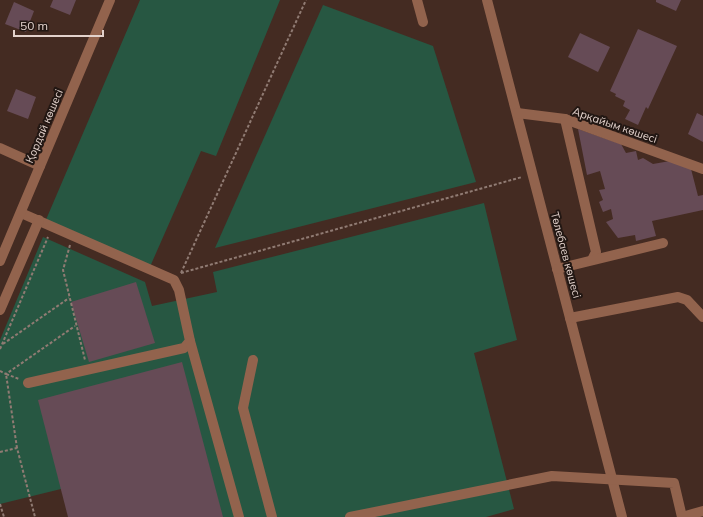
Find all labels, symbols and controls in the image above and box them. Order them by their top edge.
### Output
scale bar [14,12,103,38]
text: 50 m [20,18,48,33]
street label: Қордай көшесі [22,87,66,165]
street label: Арқайым көшесі [571,104,659,146]
street label: Төлебаев көшесі [548,210,584,300]

